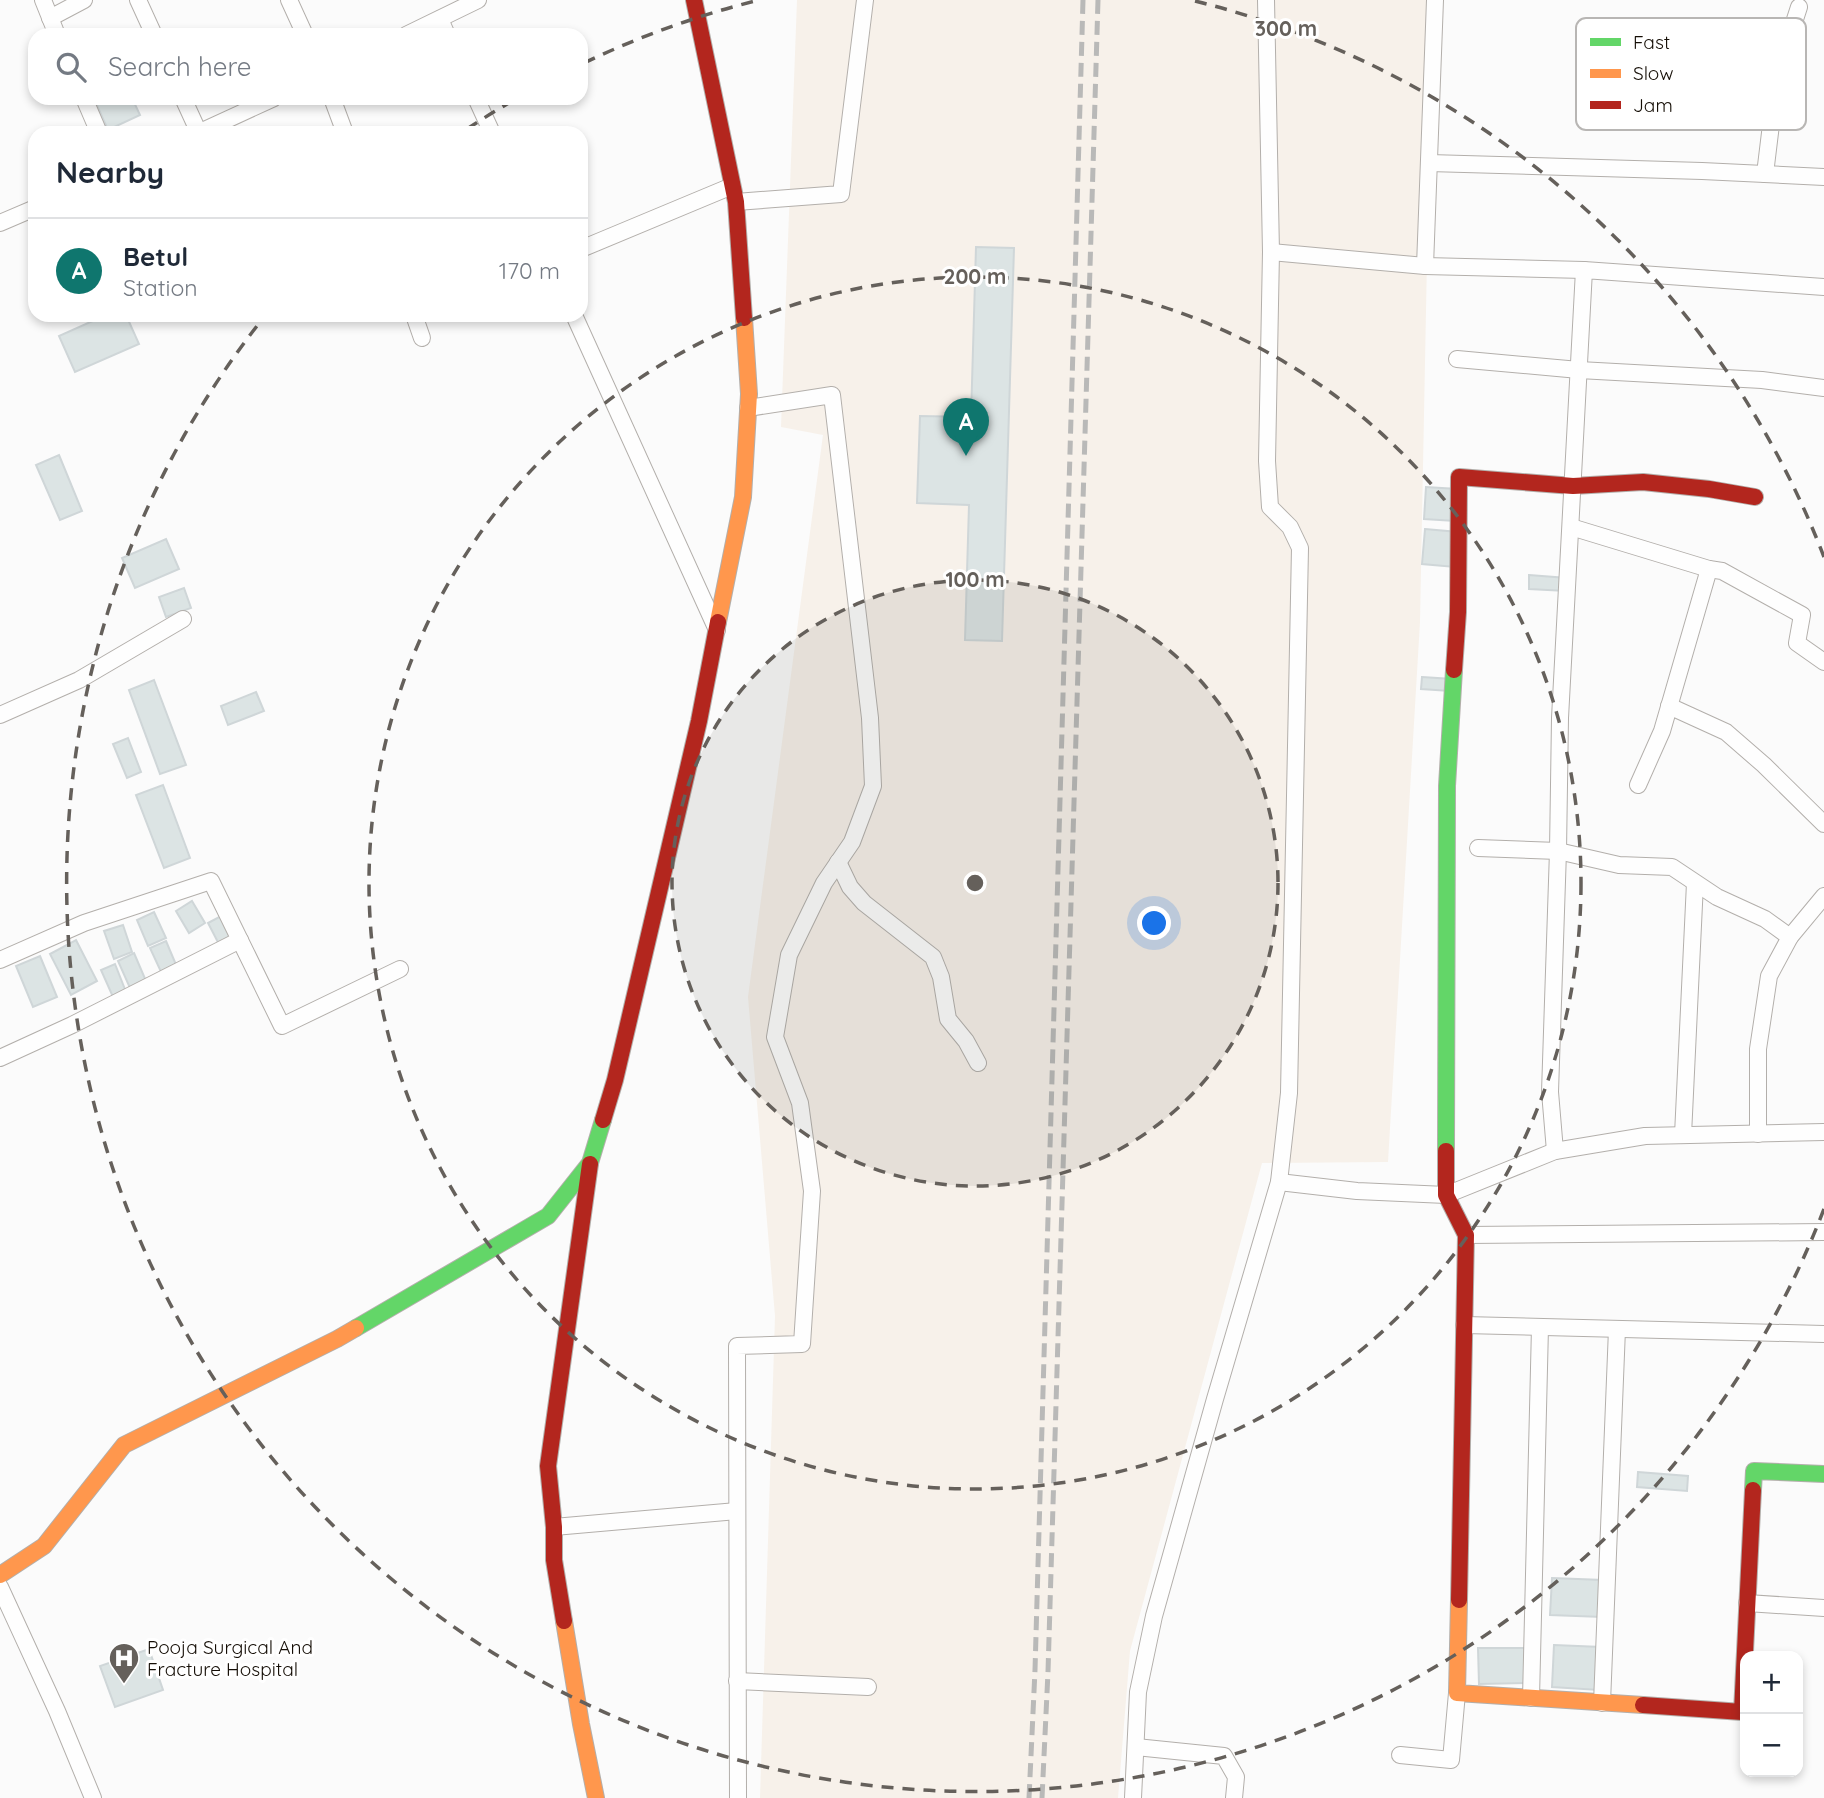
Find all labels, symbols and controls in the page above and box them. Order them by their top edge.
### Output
text: 300 m [1255,15,1317,41]
legend [1576,18,1806,130]
search box [28,28,588,105]
text: Fast [1633,30,1670,54]
icon: search [52,48,90,86]
text: Search here [108,50,252,83]
text: Slow [1633,61,1674,85]
text: Jam [1633,93,1673,117]
text: Nearby [56,153,164,191]
text: Betul [123,240,188,273]
text: A [72,256,86,285]
text: 170 m [499,256,560,285]
text: 200 m [944,263,1006,289]
text: Station [123,273,198,302]
pin: A [943,398,989,456]
text: 100 m [945,566,1005,592]
centre of rings [963,871,987,895]
your location [1137,906,1171,940]
place label: Pooja Surgical And Fracture Hospital [147,1635,313,1681]
hospital icon: Pooja Surgical And Fracture Hospital [107,1641,141,1685]
map controls [1740,1651,1803,1777]
button: + [1740,1651,1803,1714]
button: − [1740,1714,1803,1777]

